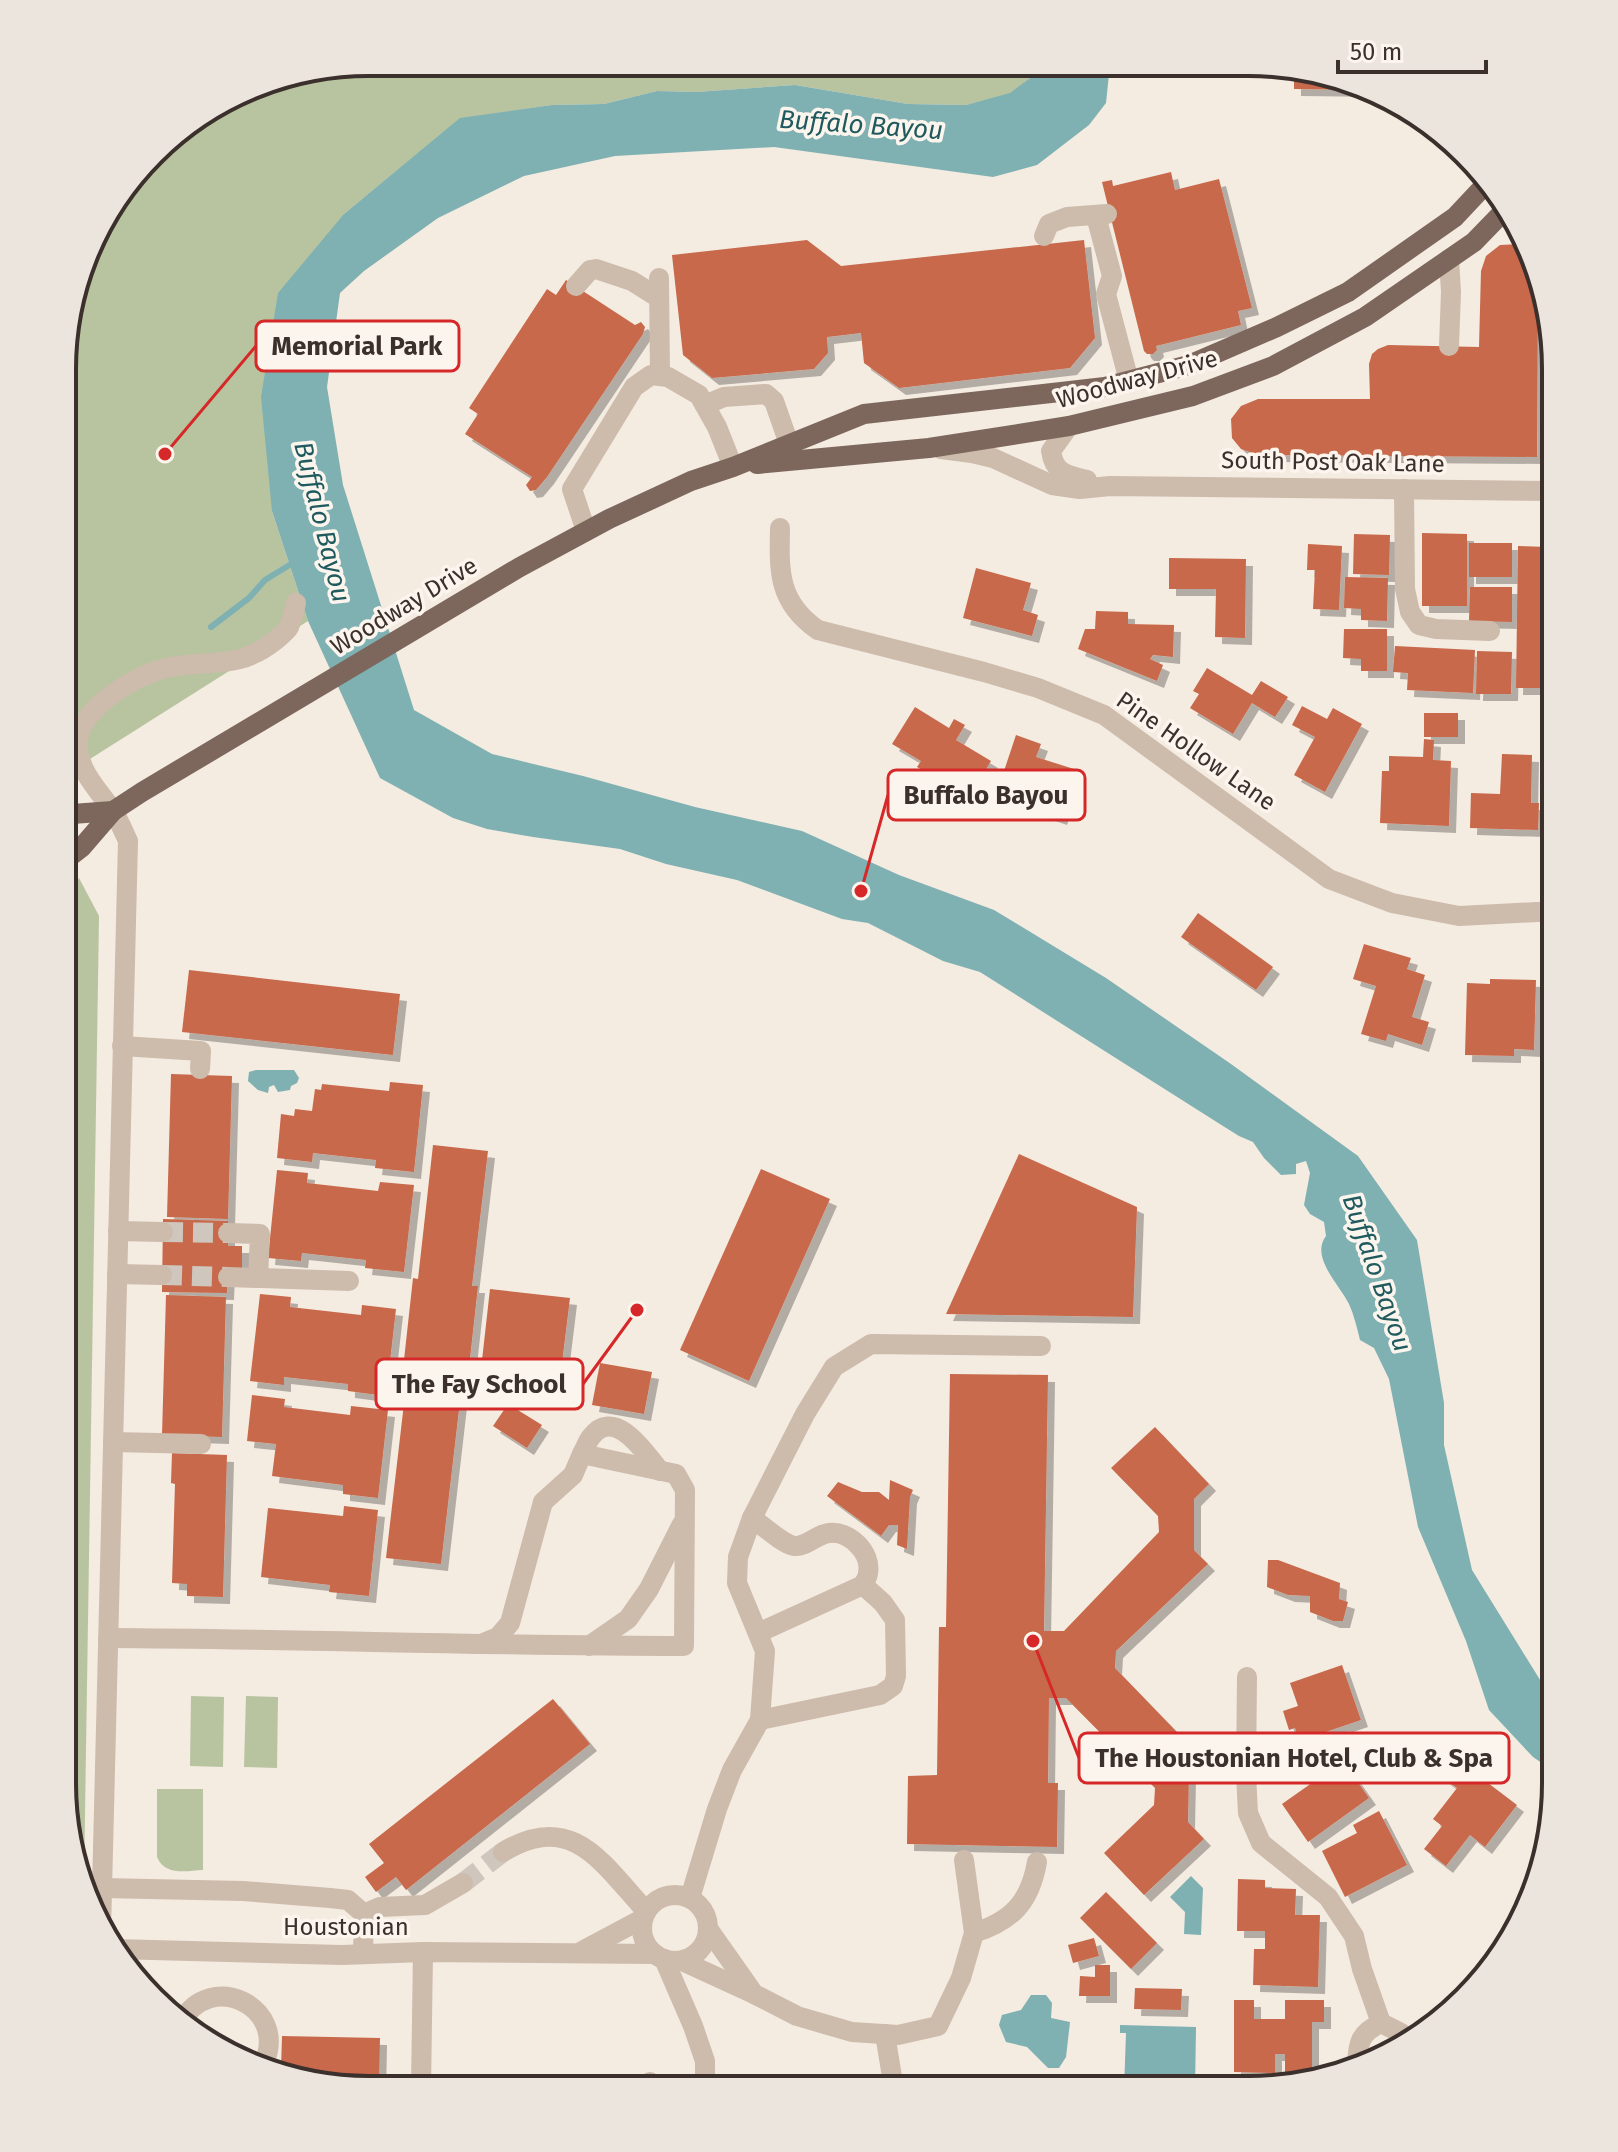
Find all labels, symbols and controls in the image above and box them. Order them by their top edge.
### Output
scale bar [1338,24,1486,74]
text: 50 m [1350,38,1402,66]
water label: Buffalo Bayou [778,104,944,146]
callout: Memorial Park [256,321,459,371]
text: Memorial Park [272,331,443,362]
street label: Woodway Drive [1053,344,1221,414]
water label: Buffalo Bayou [287,439,357,605]
street label: South Post Oak Lane [1221,446,1445,478]
street label: Woodway Drive [326,551,482,661]
street label: Pine Hollow Lane [1111,686,1281,816]
callout: Buffalo Bayou [888,770,1085,820]
text: Buffalo Bayou [904,780,1068,811]
water label: Buffalo Bayou [1336,1190,1418,1356]
callout: The Fay School [376,1359,583,1409]
text: The Fay School [392,1369,567,1400]
callout: The Houstonian Hotel, Club & Spa [1079,1733,1509,1783]
text: The Houstonian Hotel, Club & Spa [1095,1743,1493,1774]
street label: Houstonian [283,1913,409,1941]

